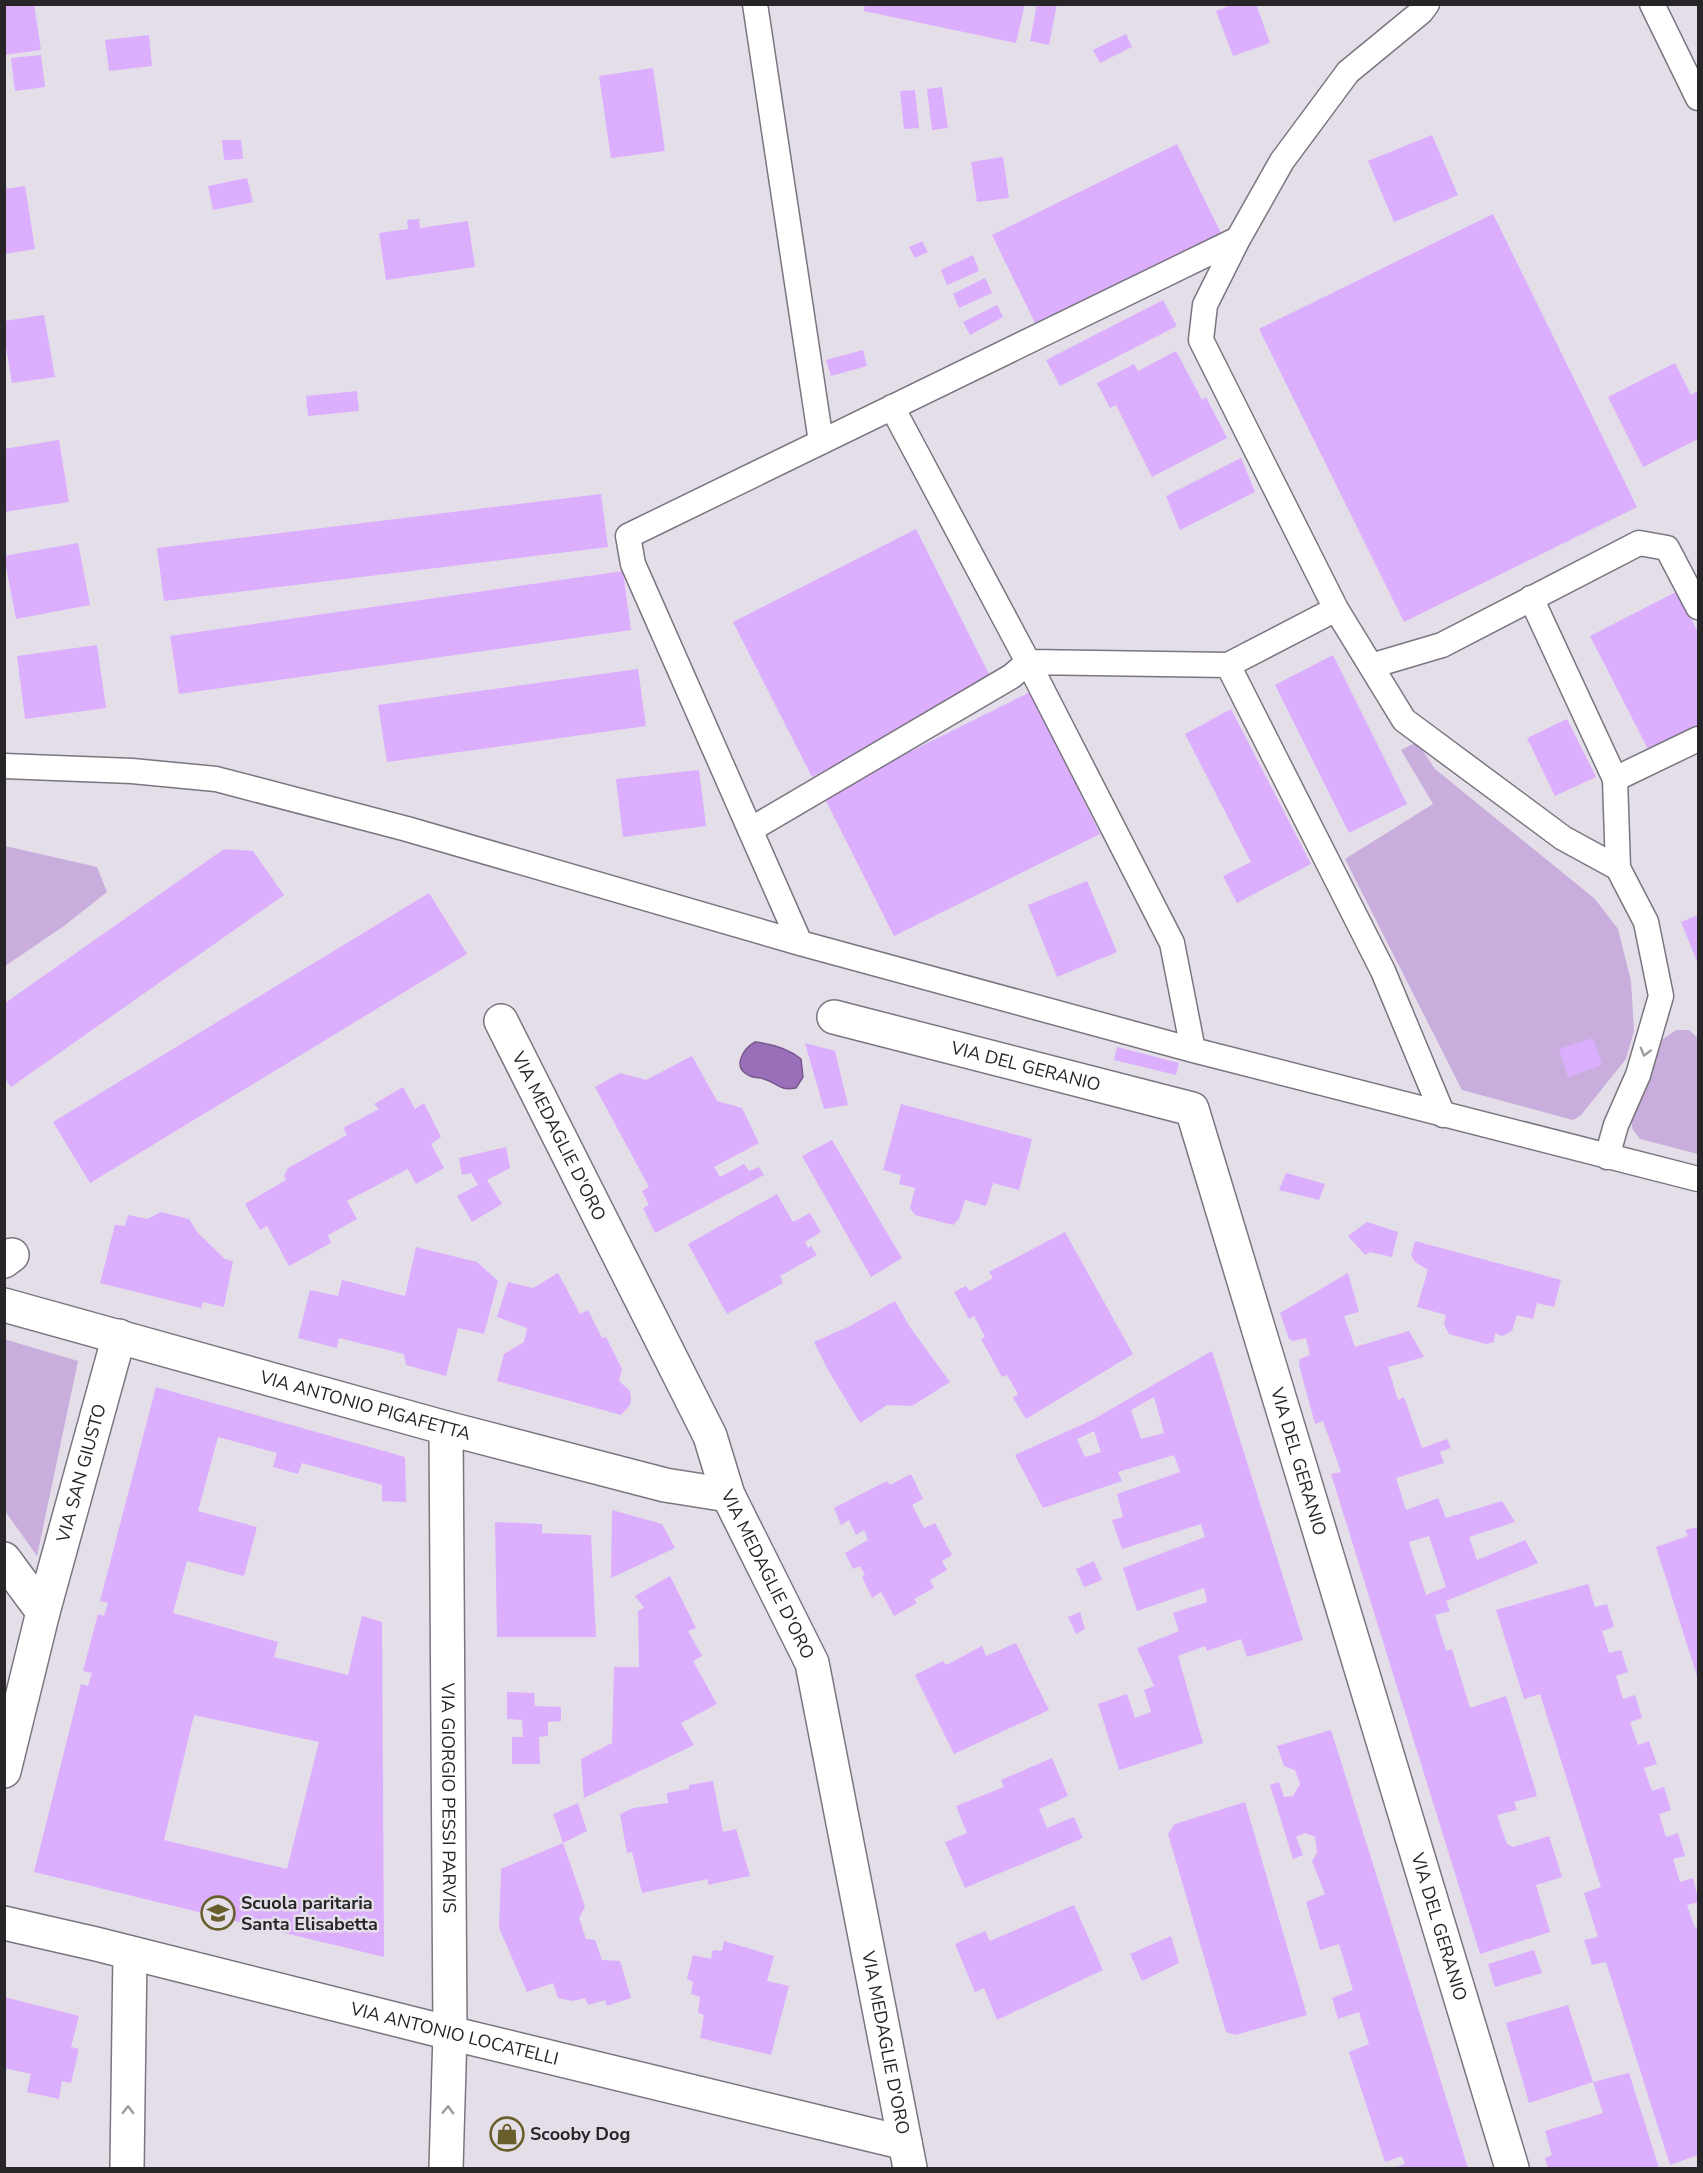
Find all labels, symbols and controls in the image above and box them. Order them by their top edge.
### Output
street label: VIA DEL GERANIO [948,1035,1103,1097]
street label: VIA MEDAGLIE D'ORO [506,1047,612,1225]
one-way arrow [1640,1047,1652,1057]
street label: VIA ANTONIO PIGAFETTA [256,1365,473,1446]
street label: VIA DEL GERANIO [1265,1384,1332,1538]
street label: VIA SAN GIUSTO [51,1401,112,1546]
street label: VIA MEDAGLIE D'ORO [715,1485,820,1663]
street label: VIA GIORGIO PESSI PARVIS [436,1682,461,1913]
street label: VIA DEL GERANIO [1405,1849,1473,2004]
place label: Scuola paritaria Santa Elisabetta [241,1891,378,1936]
school or university icon: Scuola paritaria Santa Elisabetta [200,1895,236,1931]
street label: VIA MEDAGLIE D'ORO [856,1948,915,2136]
street label: VIA ANTONIO LOCATELLI [347,1996,561,2071]
one-way arrow [122,2106,134,2115]
one-way arrow [442,2106,455,2115]
shop icon: Scooby Dog [489,2116,525,2152]
place label: Scooby Dog [530,2122,630,2146]

